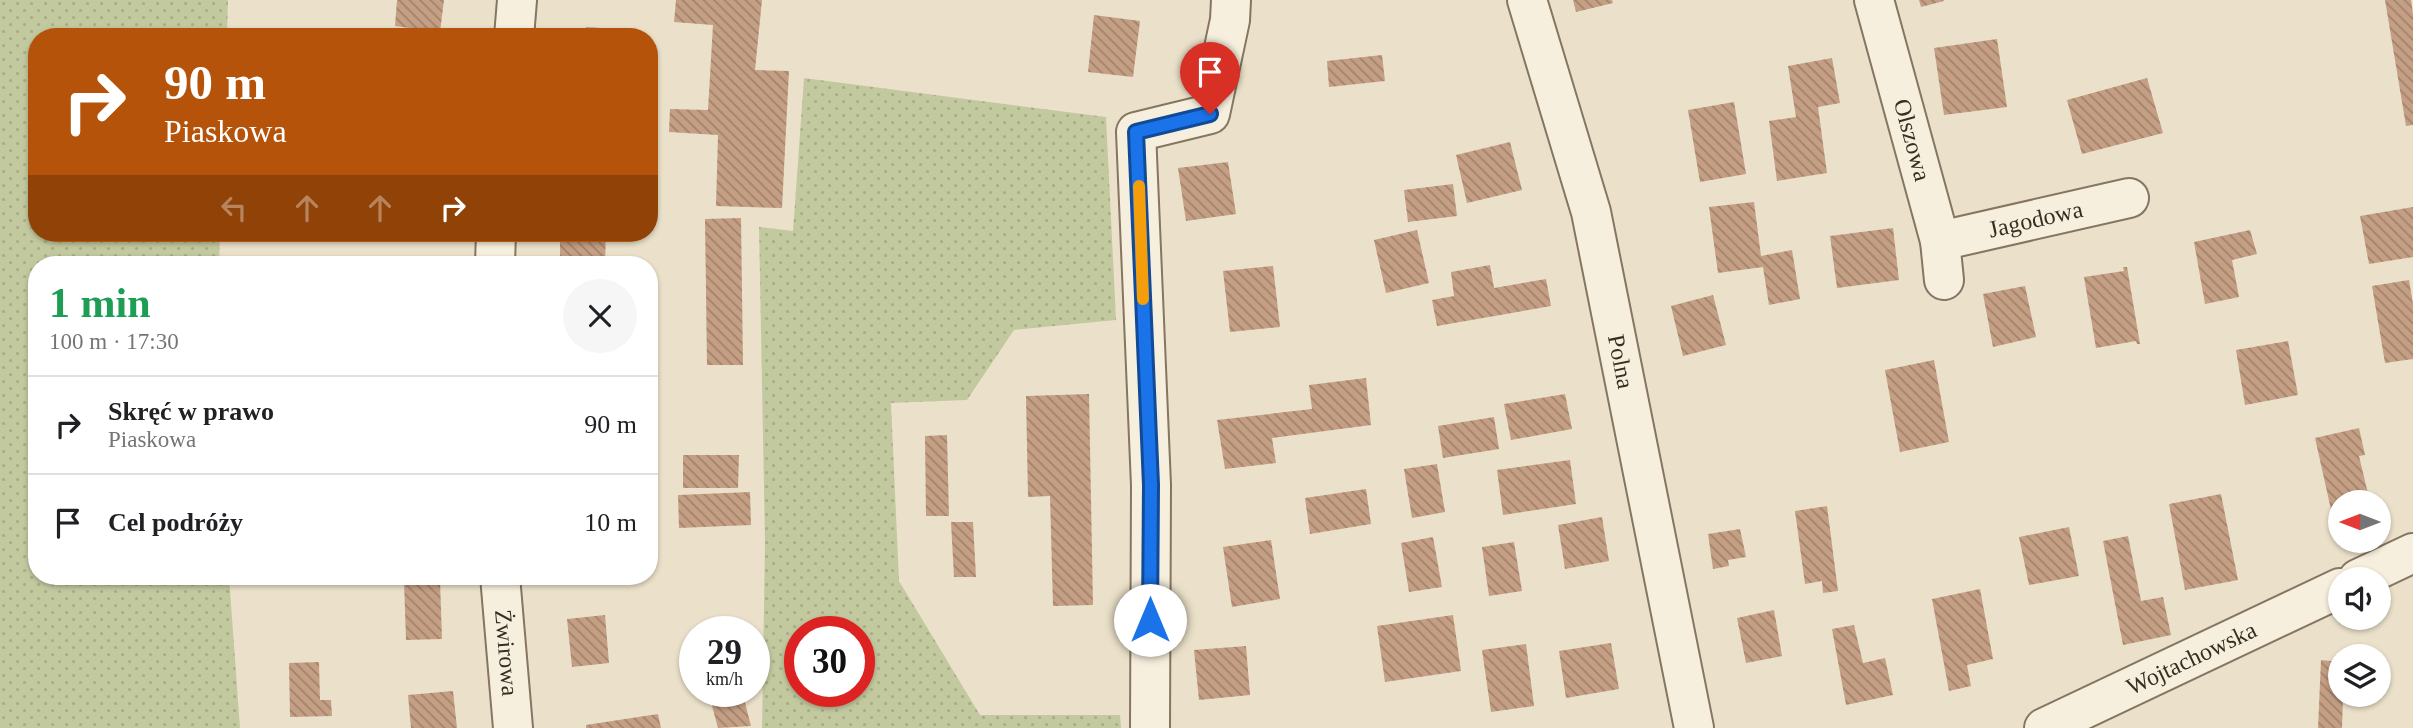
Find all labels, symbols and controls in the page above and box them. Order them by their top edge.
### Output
pin [1180,42,1240,114]
icon: arrive [1191,53,1229,91]
text: 90 m [164,55,266,110]
icon: right [49,56,140,147]
street label: Olszowa [1889,96,1936,184]
text: Piaskowa [164,113,287,149]
icon: left [215,189,253,227]
icon: ahead [288,189,326,227]
icon: ahead [361,189,399,227]
icon: right [434,189,472,227]
street label: Jagodowa [1986,196,2086,243]
button: close [563,279,637,353]
text: 1 min [49,280,151,326]
text: 100 m · 17:30 [49,329,179,354]
street label: Polna [1603,332,1639,391]
text: Skręć w prawo [108,397,274,426]
icon: right [49,406,87,444]
text: 90 m [584,410,637,439]
text: Piaskowa [108,427,196,452]
north arrow [2328,490,2390,553]
map controls [2328,490,2391,707]
icon: arrive [49,504,87,542]
text: Cel podróży [108,508,243,537]
text: 10 m [584,508,637,537]
button: sound [2328,567,2391,630]
position arrow [1113,583,1187,657]
street label: Żwirowa [490,608,523,697]
speed limit sign: 30 [784,616,875,707]
street label: Wojtachowska [2122,616,2261,700]
text: 29 [707,633,742,672]
button: layers [2328,644,2391,707]
text: km/h [706,669,743,689]

